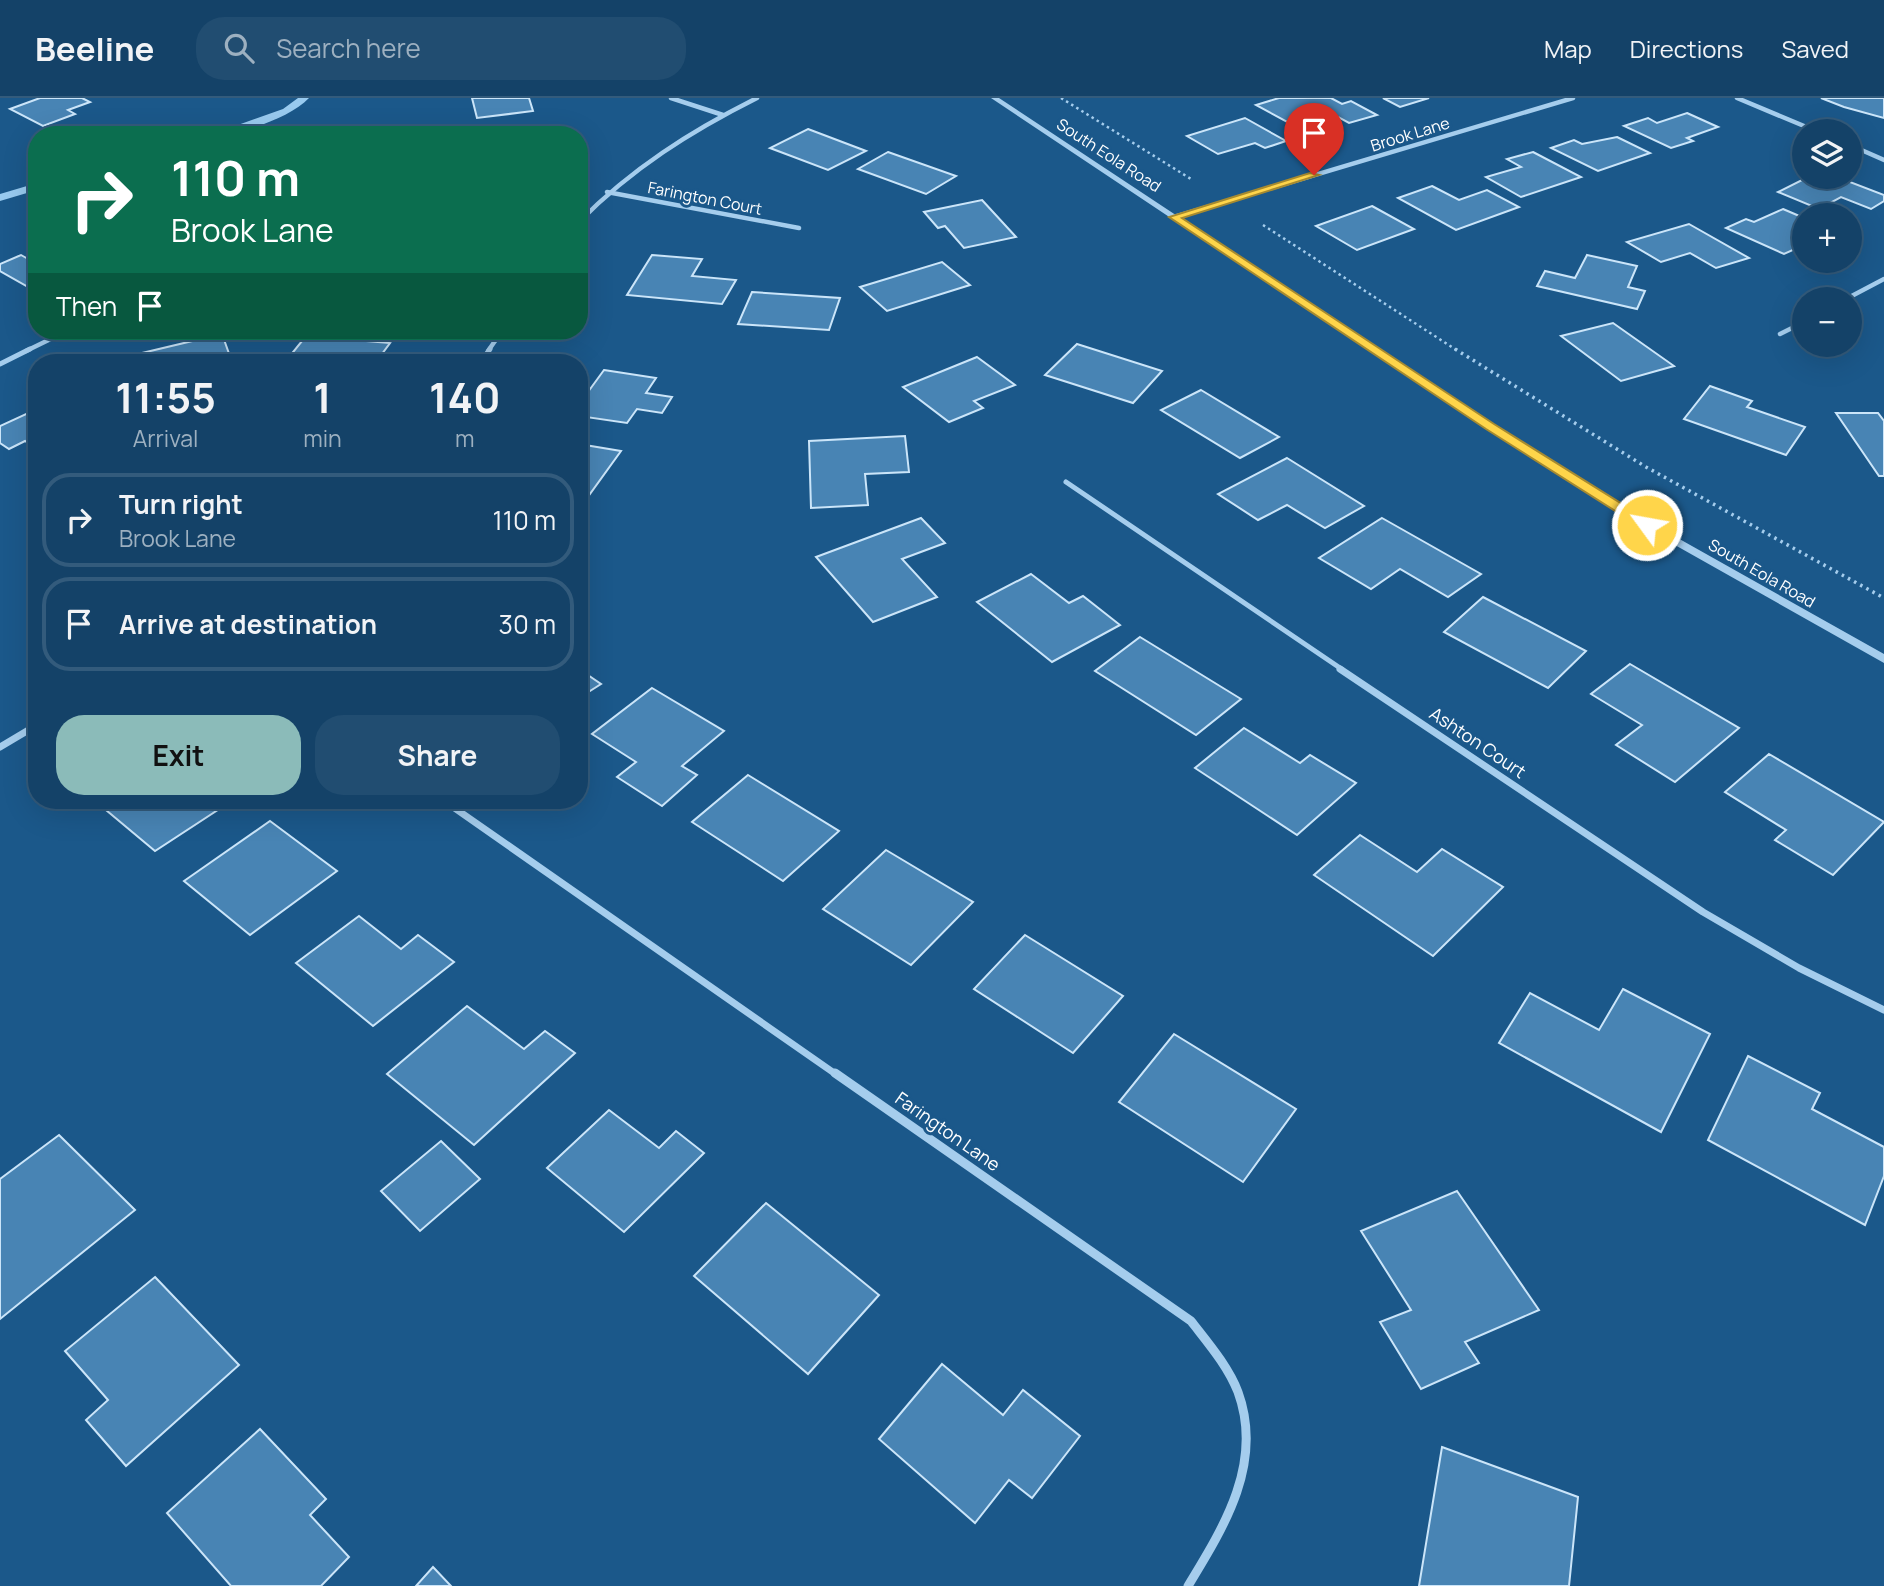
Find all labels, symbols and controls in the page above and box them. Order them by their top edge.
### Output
search box [196,17,686,80]
text: Beeline [35,26,154,71]
icon: search [220,29,258,67]
text: Search here [276,30,421,66]
text: Map [1544,32,1592,65]
text: Directions [1630,32,1743,65]
text: Saved [1781,32,1849,65]
pin [1284,103,1344,175]
street label: Brook Lane [1368,112,1452,156]
street label: South Eola Road [1053,113,1165,197]
icon: arrive [1295,114,1333,152]
map controls [1792,119,1862,357]
button: layers [1792,119,1862,189]
text: 110 m [171,144,300,211]
icon: right [56,154,147,245]
street label: Farington Court [646,176,764,220]
button: + [1792,203,1862,273]
text: Brook Lane [171,208,334,252]
icon: arrive [131,287,169,325]
button: − [1792,287,1862,357]
text: Then [56,288,117,324]
text: 11:55 [115,368,216,426]
text: 1 [313,368,332,426]
text: 140 [429,368,501,426]
text: Arrival [133,422,198,454]
text: min [303,422,342,454]
text: m [455,422,475,454]
text: Turn right [119,486,243,522]
position arrow [1610,488,1684,562]
icon: right [60,501,98,539]
text: 110 m [493,502,556,538]
text: Brook Lane [119,522,236,554]
street label: South Eola Road [1704,533,1820,613]
icon: arrive [60,605,98,643]
text: Arrive at destination [119,606,377,642]
text: 30 m [499,606,556,642]
street label: Ashton Court [1425,701,1531,783]
button: Exit [56,715,301,795]
button: Share [315,715,560,795]
street label: Farington Lane [891,1086,1005,1176]

